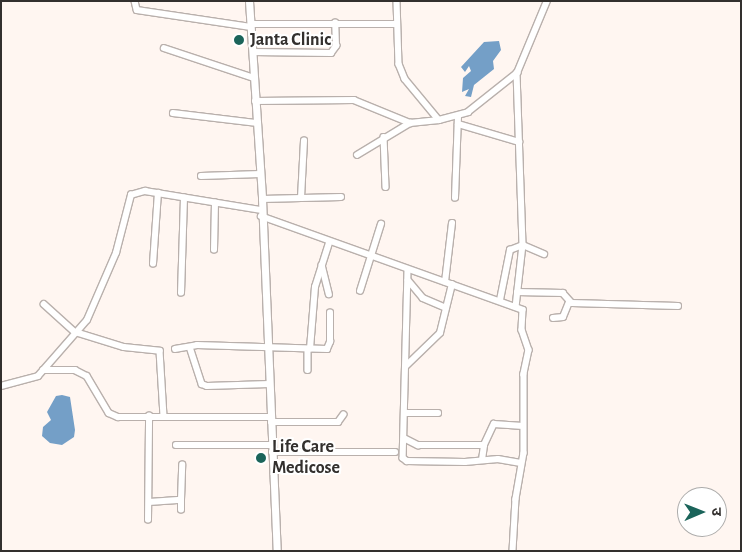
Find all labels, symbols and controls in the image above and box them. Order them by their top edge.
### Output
place label: Janta Clinic [250,29,331,51]
marker: Janta Clinic [232,33,246,47]
place label: Life Care Medicose [272,437,340,479]
marker: Life Care Medicose [254,451,268,465]
north arrow [677,487,727,537]
text: उ [709,508,723,516]

